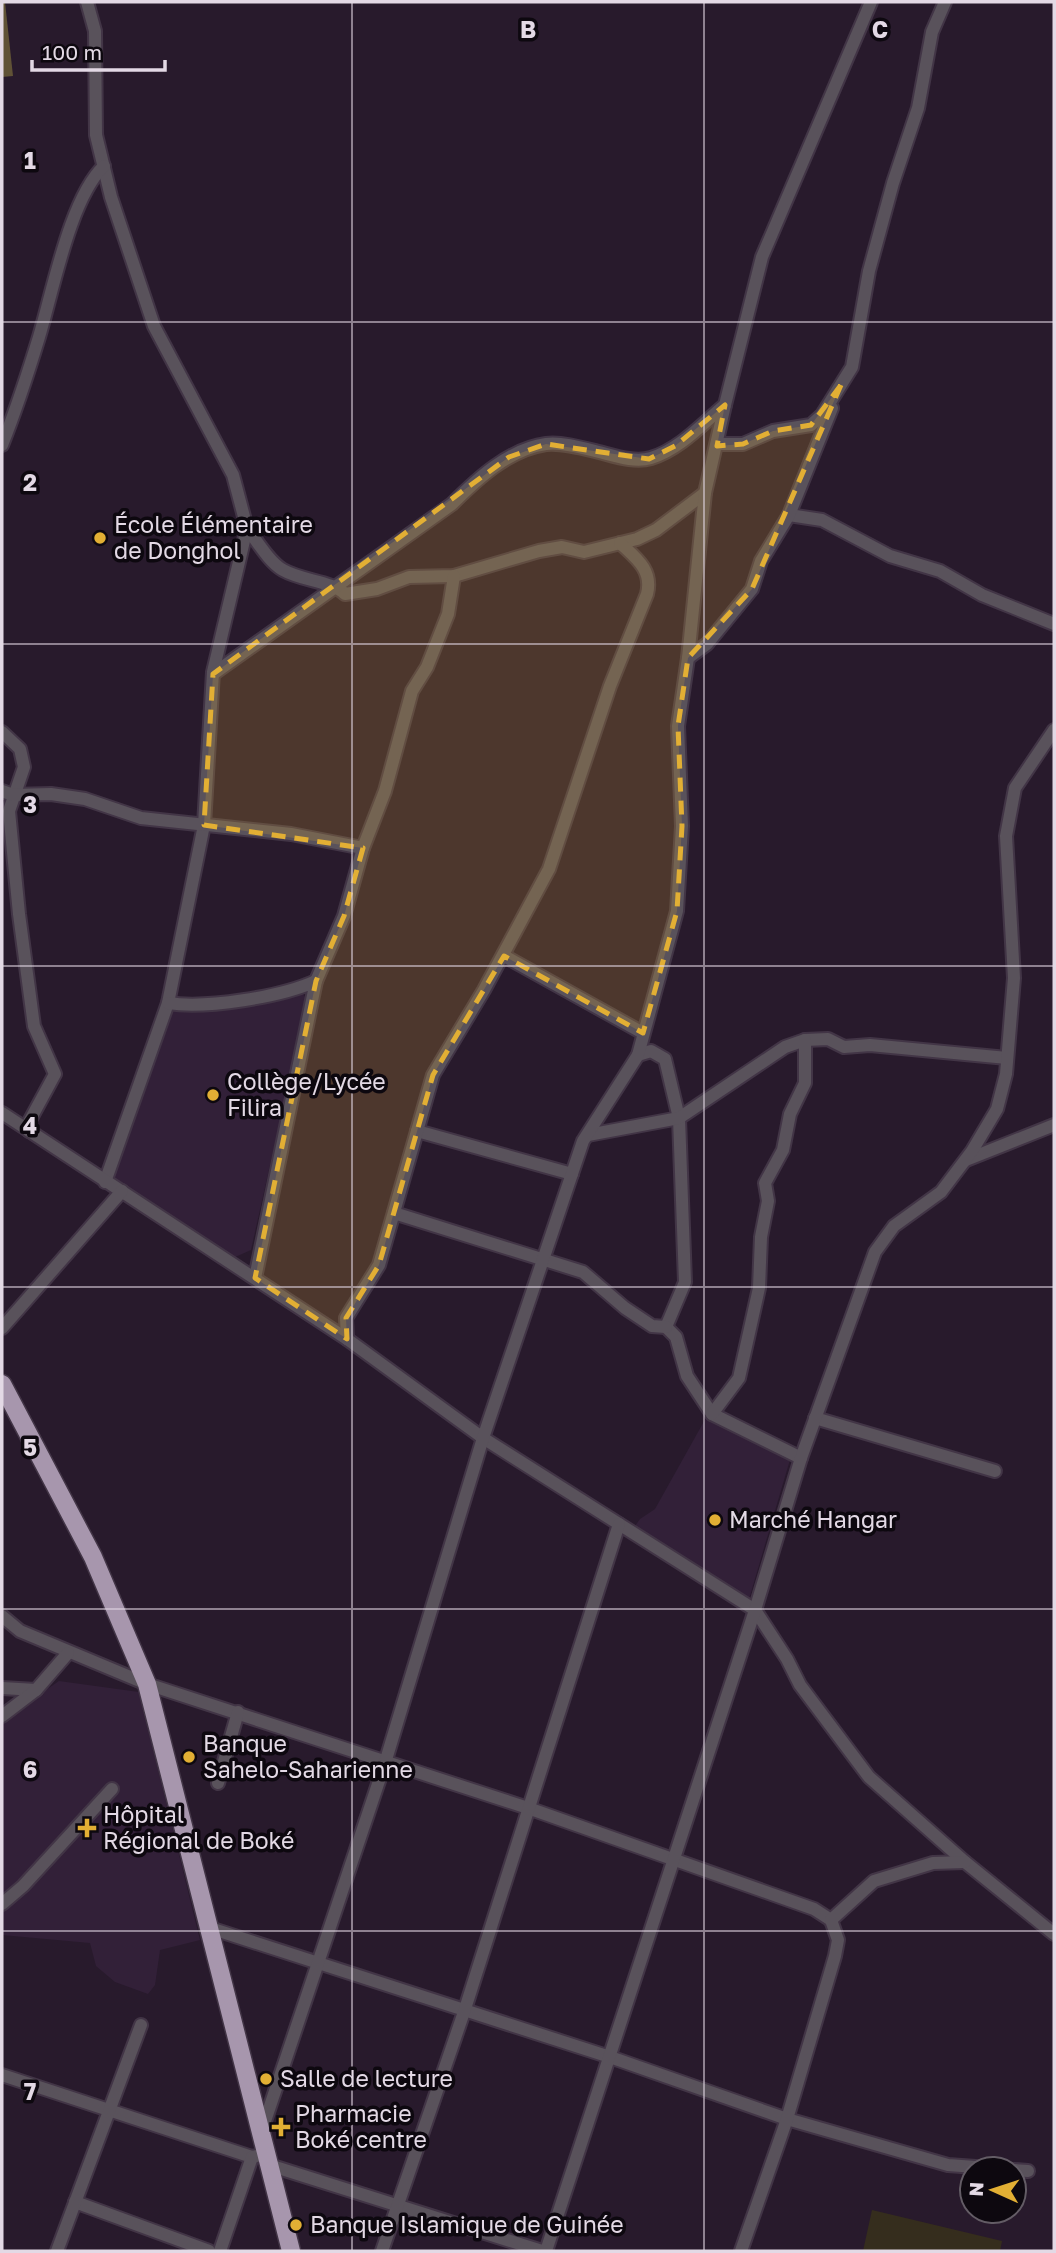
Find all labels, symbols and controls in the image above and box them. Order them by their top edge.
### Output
text: B [520,15,536,43]
text: C [872,15,888,43]
scale bar [32,28,164,72]
text: 100 m [42,39,102,65]
text: 1 [24,146,36,174]
text: 2 [23,468,37,496]
place label: École Élémentaire de Donghol [114,510,313,564]
marker: École Élémentaire de Donghol [92,530,108,546]
text: 3 [23,790,37,818]
place label: Collège/Lycée Filira [227,1067,386,1121]
marker: Collège/Lycée Filira [205,1087,221,1103]
text: 4 [23,1111,37,1139]
text: 5 [23,1433,37,1461]
place label: Marché Hangar [729,1505,897,1533]
marker: Marché Hangar [707,1512,723,1528]
place label: Banque Sahelo-Saharienne [203,1729,413,1783]
marker: Banque Sahelo-Saharienne [181,1749,197,1765]
text: 6 [23,1755,37,1783]
place label: Hôpital Régional de Boké [103,1800,294,1854]
marker: Hôpital Régional de Boké [77,1818,97,1838]
place label: Salle de lecture [280,2064,453,2092]
marker: Salle de lecture [258,2071,274,2087]
text: 7 [24,2077,36,2105]
place label: Pharmacie Boké centre [295,2099,427,2153]
marker: Pharmacie Boké centre [273,2119,289,2135]
north arrow [958,2155,1028,2225]
text: N [964,2181,987,2197]
place label: Banque Islamique de Guinée [310,2210,624,2238]
marker: Banque Islamique de Guinée [288,2217,304,2233]

